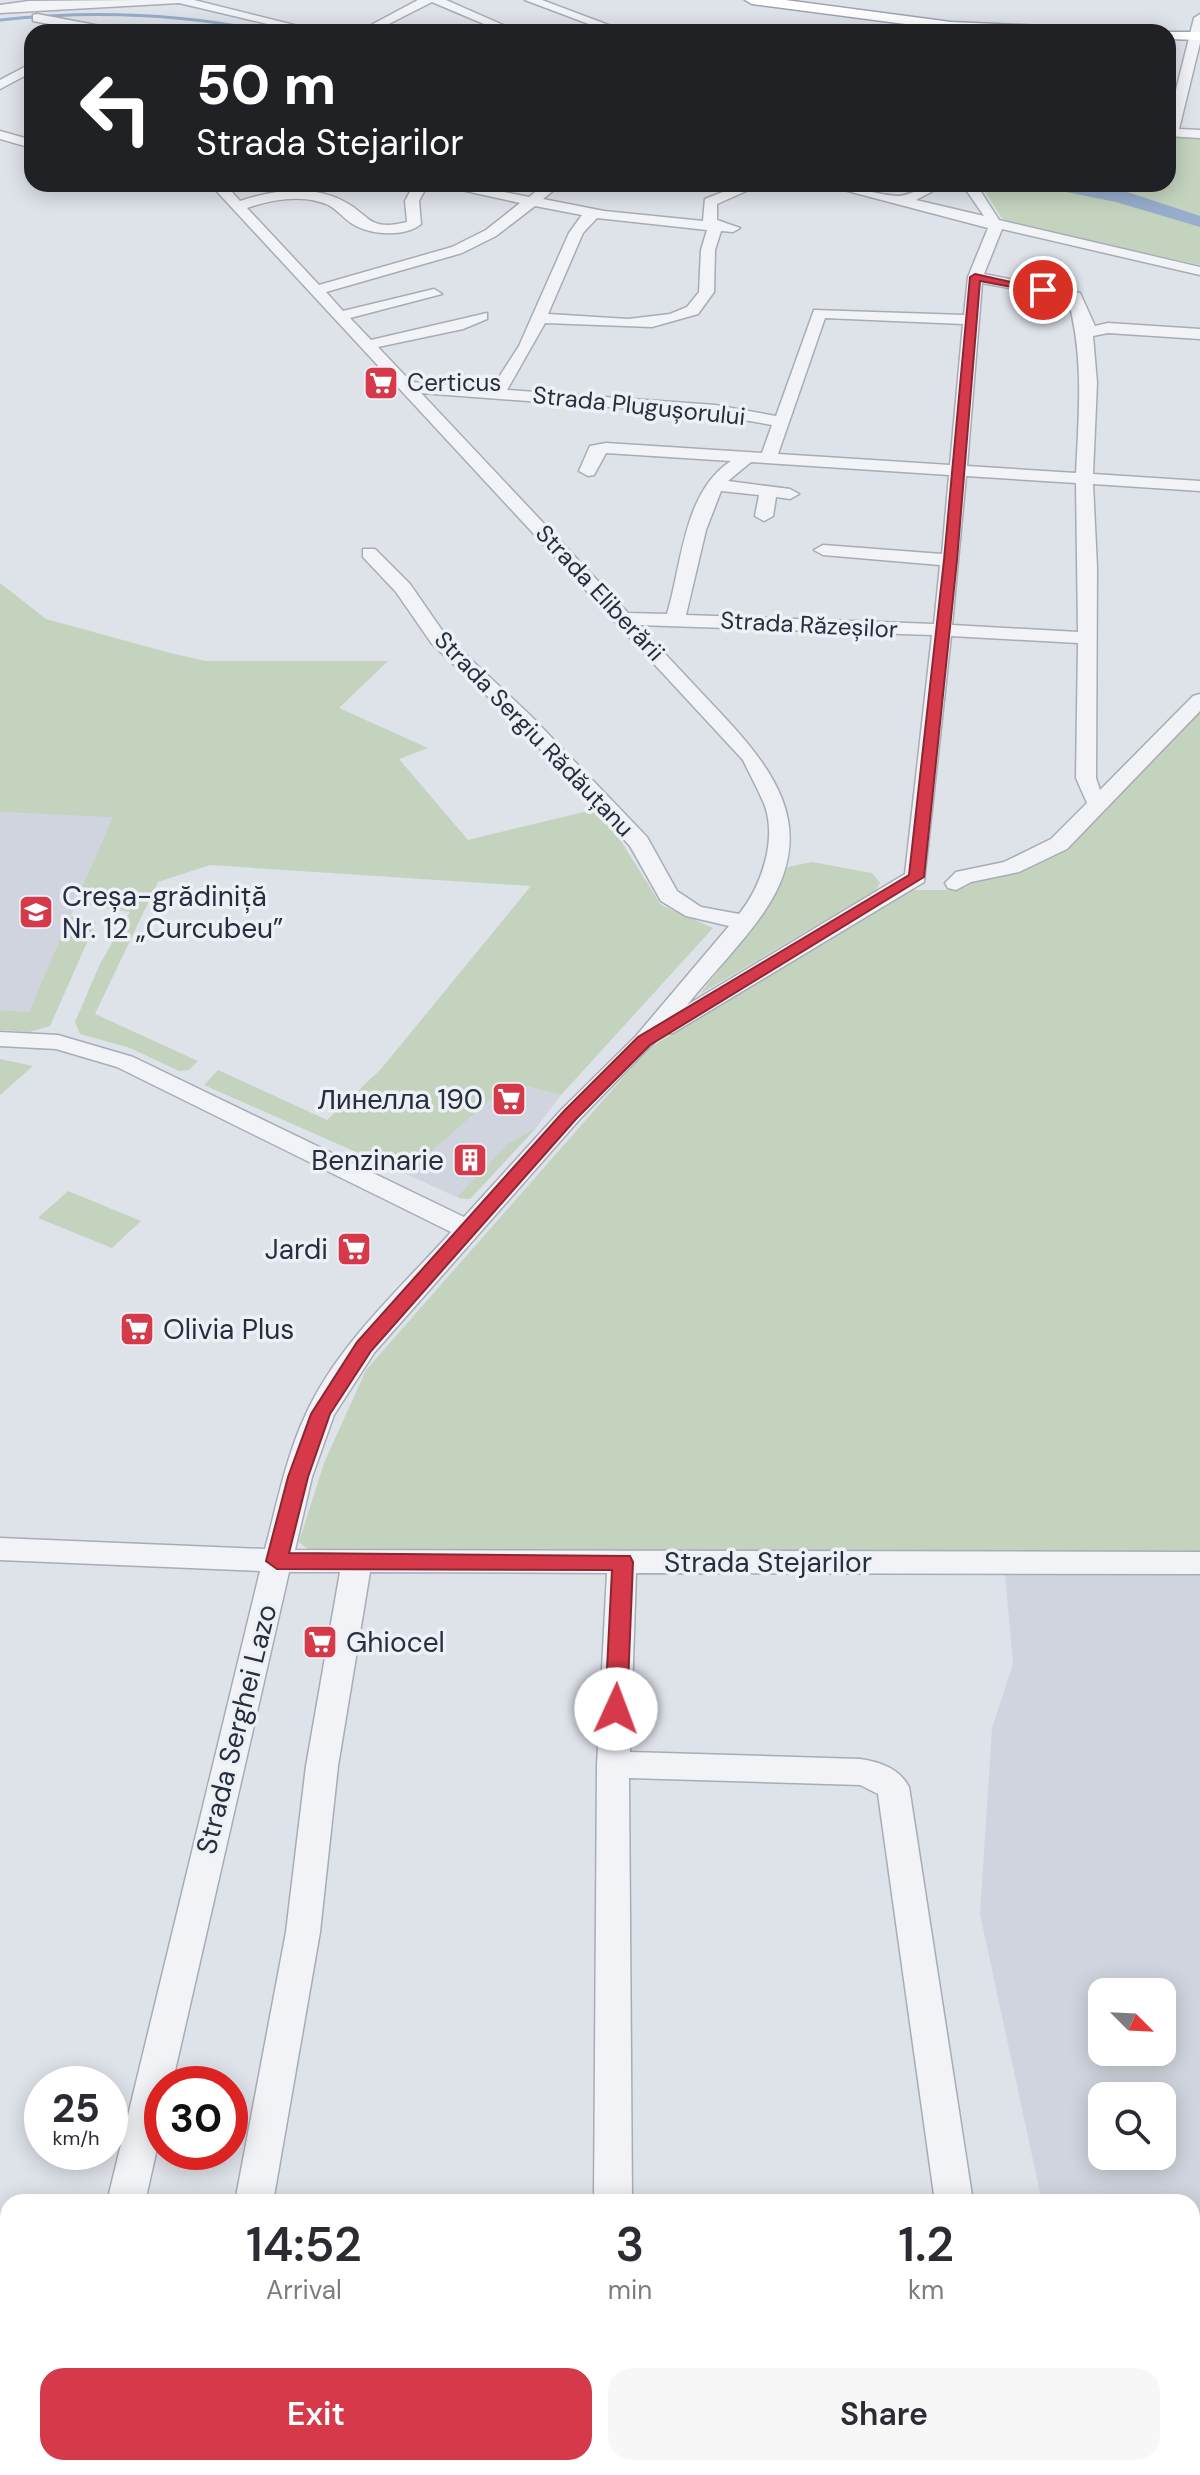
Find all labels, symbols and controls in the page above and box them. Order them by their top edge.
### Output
text: 50 m [196,48,336,121]
icon: left [64,56,168,160]
text: Strada Stejarilor [196,119,464,166]
pin [1009,256,1077,324]
icon: arrive [1021,268,1065,312]
supermarket icon: Certicus [362,364,400,402]
place label: Certicus [407,367,501,398]
street label: Strada Plugușorului [531,379,747,432]
street label: Strada Eliberării [529,518,672,667]
street label: Strada Răzeșilor [720,604,899,645]
street label: Strada Sergiu Rădăuțanu [428,624,641,843]
place label: Creșa-grădiniță Nr. 12 „Curcubeu” [62,878,283,947]
school or university icon: Creșa-grădiniță Nr. 12 „Curcubeu” [17,893,55,931]
supermarket icon: Линелла 190 [490,1080,528,1118]
place label: Линелла 190 [318,1081,483,1118]
building icon: Benzinarie [451,1141,489,1179]
place label: Benzinarie [311,1142,444,1179]
supermarket icon: Jardi [335,1230,373,1268]
place label: Jardi [265,1231,328,1268]
supermarket icon: Olivia Plus [118,1310,156,1348]
place label: Olivia Plus [163,1311,294,1348]
street label: Strada Stejarilor [664,1544,872,1581]
street label: Strada Serghei Lazo [188,1600,285,1858]
supermarket icon: Ghiocel [301,1623,339,1661]
place label: Ghiocel [346,1624,445,1661]
position arrow [574,1667,658,1751]
north arrow [1088,1978,1176,2066]
map controls [1088,1978,1176,2170]
speed limit sign: 30 [144,2066,248,2170]
text: 25 [52,2082,100,2134]
button: search [1088,2082,1176,2170]
text: km/h [52,2125,100,2151]
text: 14:52 [246,2213,362,2276]
text: 3 [616,2213,644,2276]
text: 1.2 [898,2213,954,2276]
text: Arrival [266,2273,342,2307]
text: min [608,2273,652,2307]
text: km [908,2273,944,2307]
button: Exit [40,2368,592,2460]
button: Share [608,2368,1160,2460]

